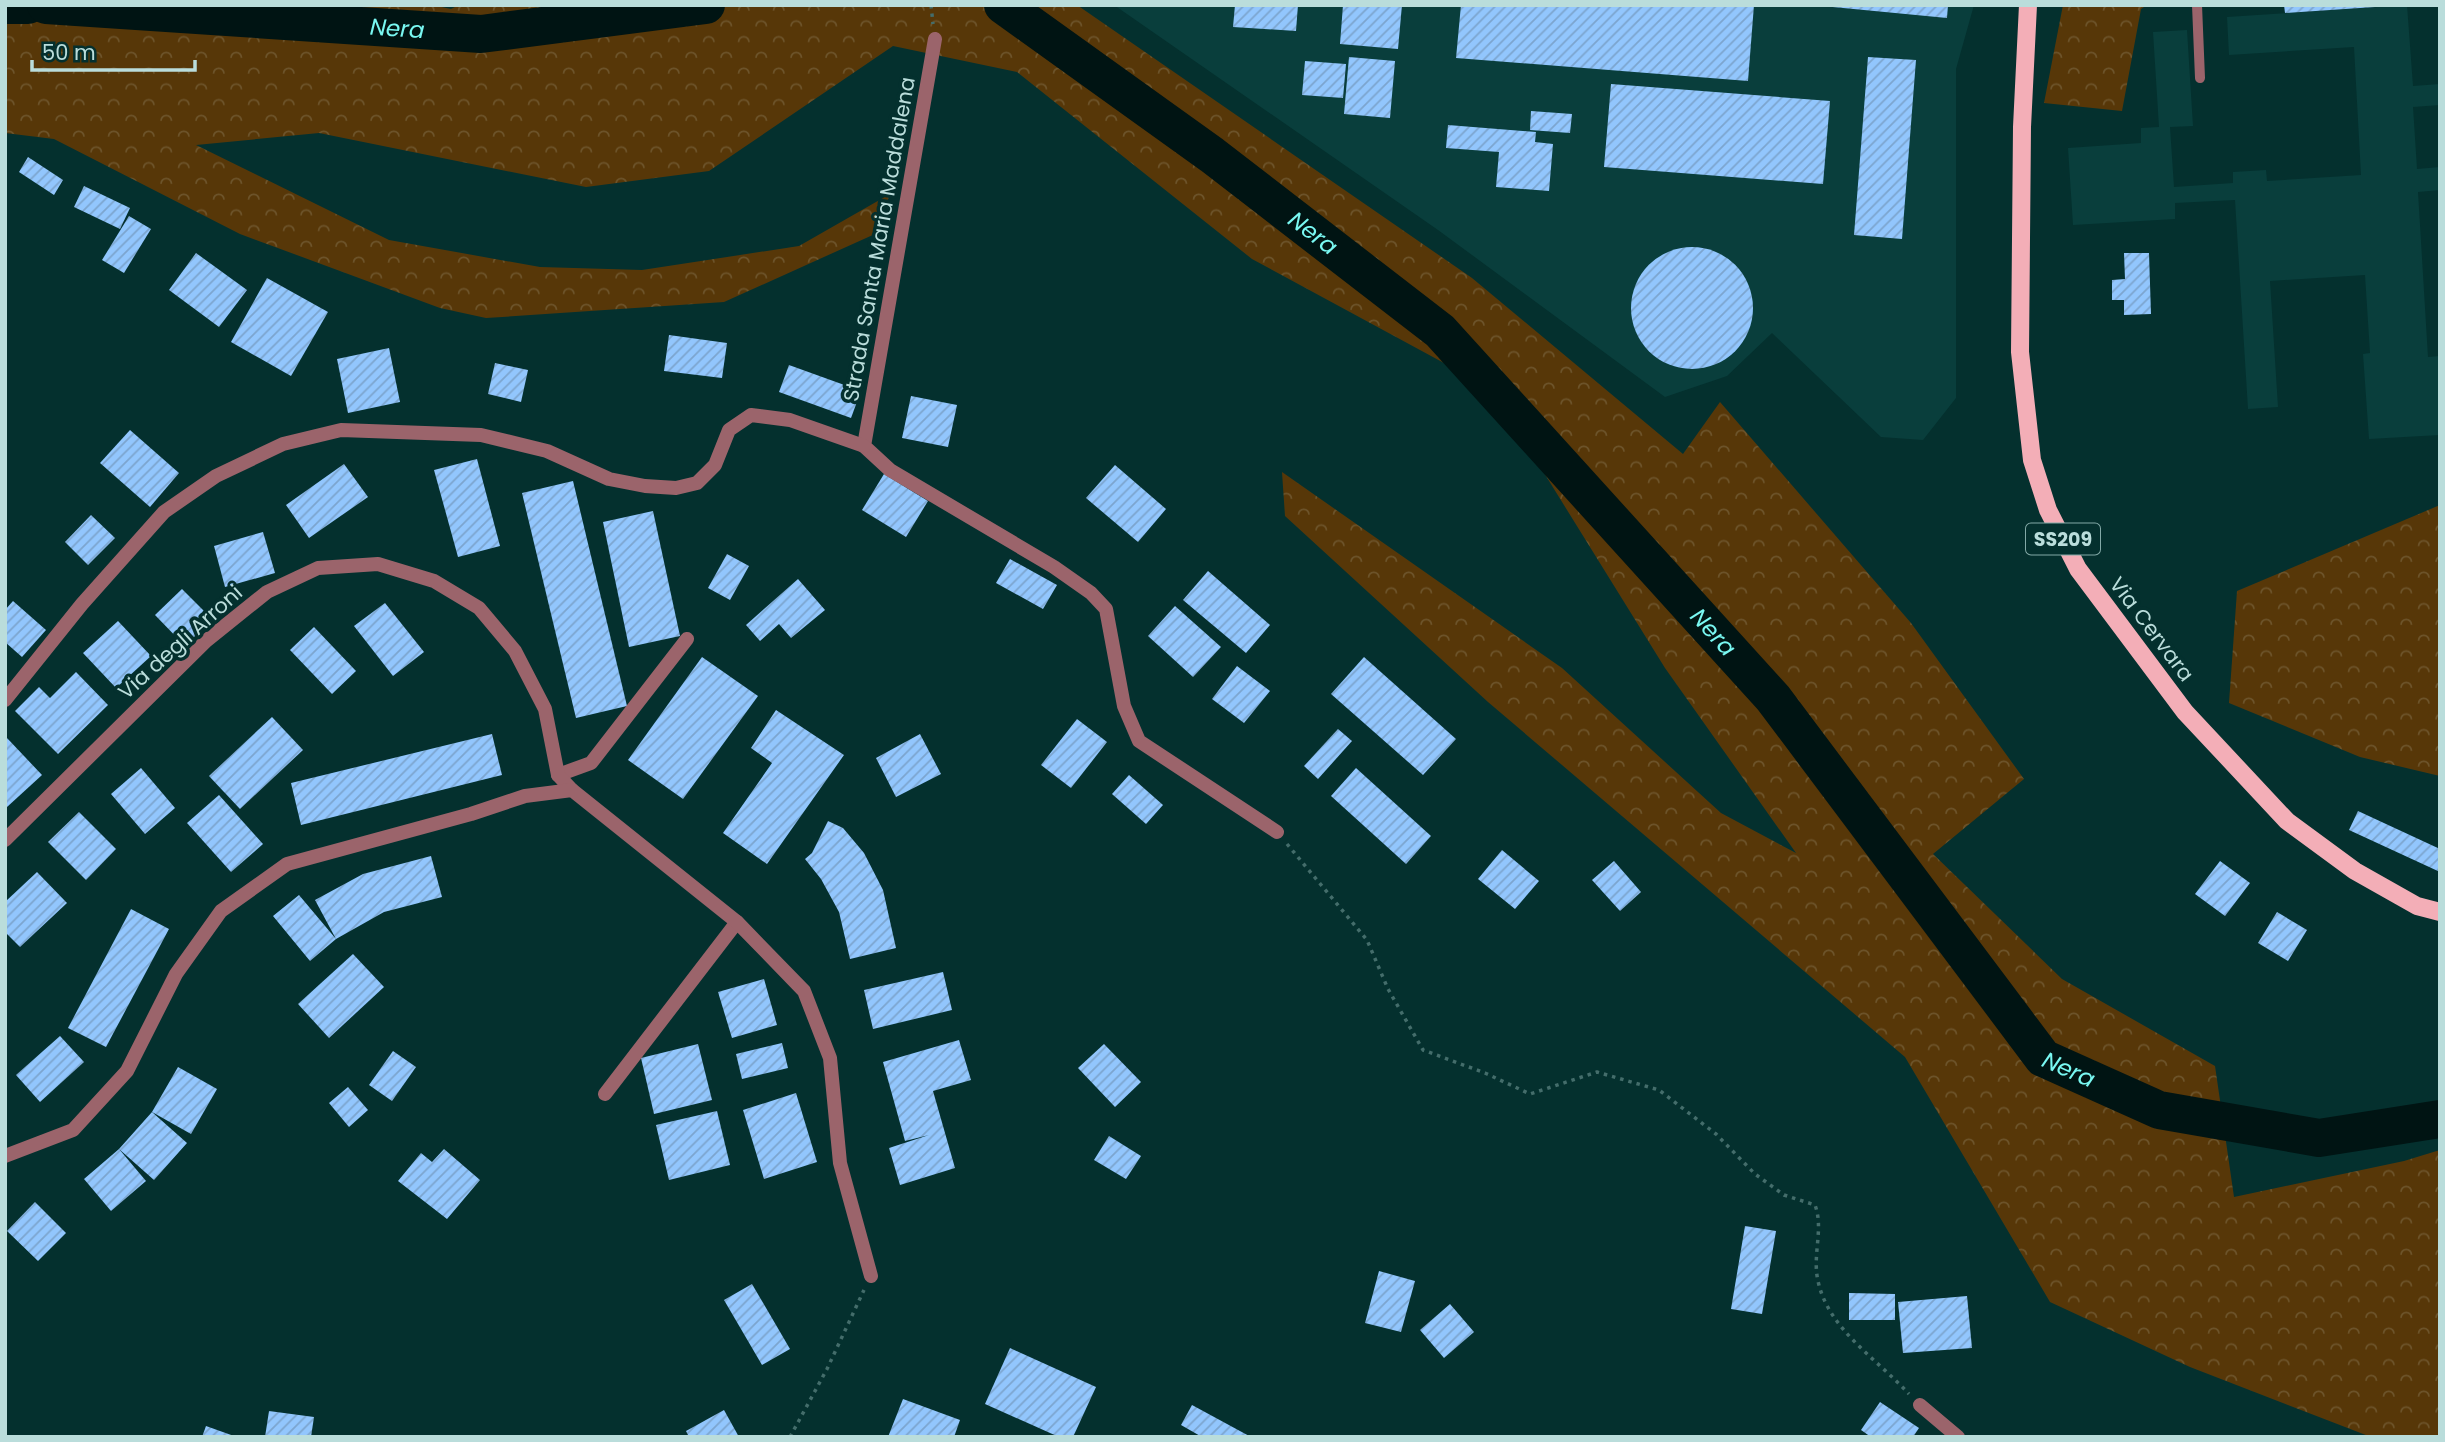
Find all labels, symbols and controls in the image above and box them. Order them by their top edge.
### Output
water label: Nera [369,11,426,46]
scale bar [32,28,194,72]
text: 50 m [42,38,96,67]
street label: Strada Santa Maria Maddalena [836,74,922,404]
water label: Nera [1282,204,1345,262]
road number: SS209 [2026,524,2100,554]
street label: Via Cervara [2103,571,2201,687]
street label: Via degli Arroni [111,578,249,706]
water label: Nera [1683,601,1743,663]
water label: Nera [2037,1044,2100,1095]

